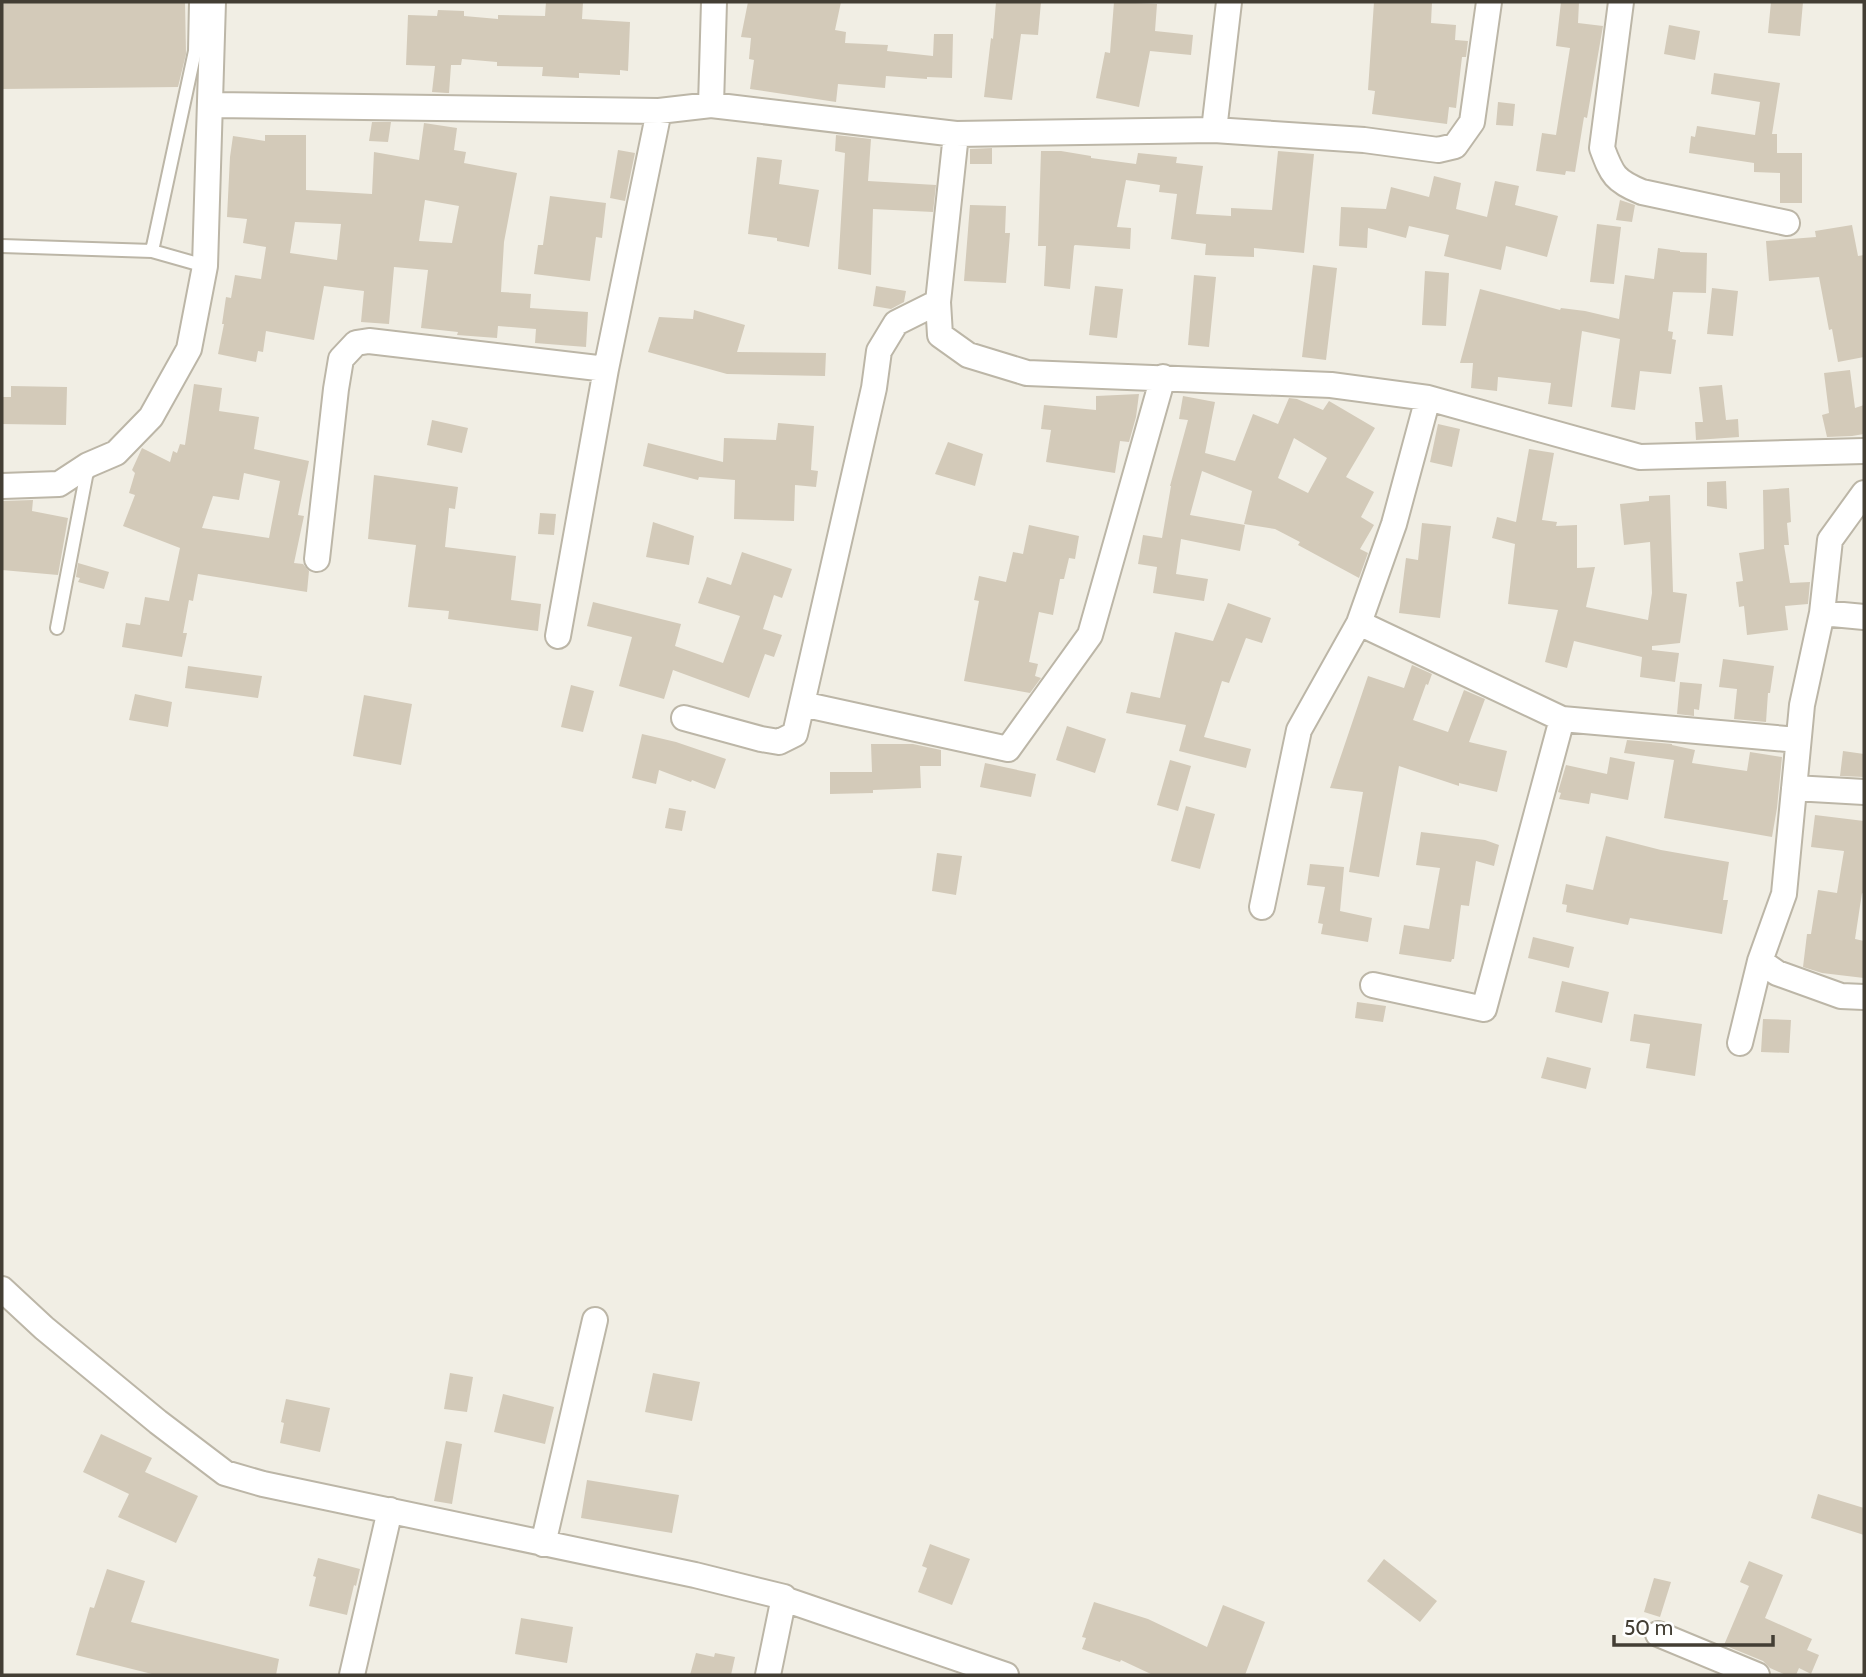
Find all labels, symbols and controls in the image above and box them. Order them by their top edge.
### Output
scale bar [1614,1604,1773,1648]
text: 50 m [1624,1615,1673,1640]

